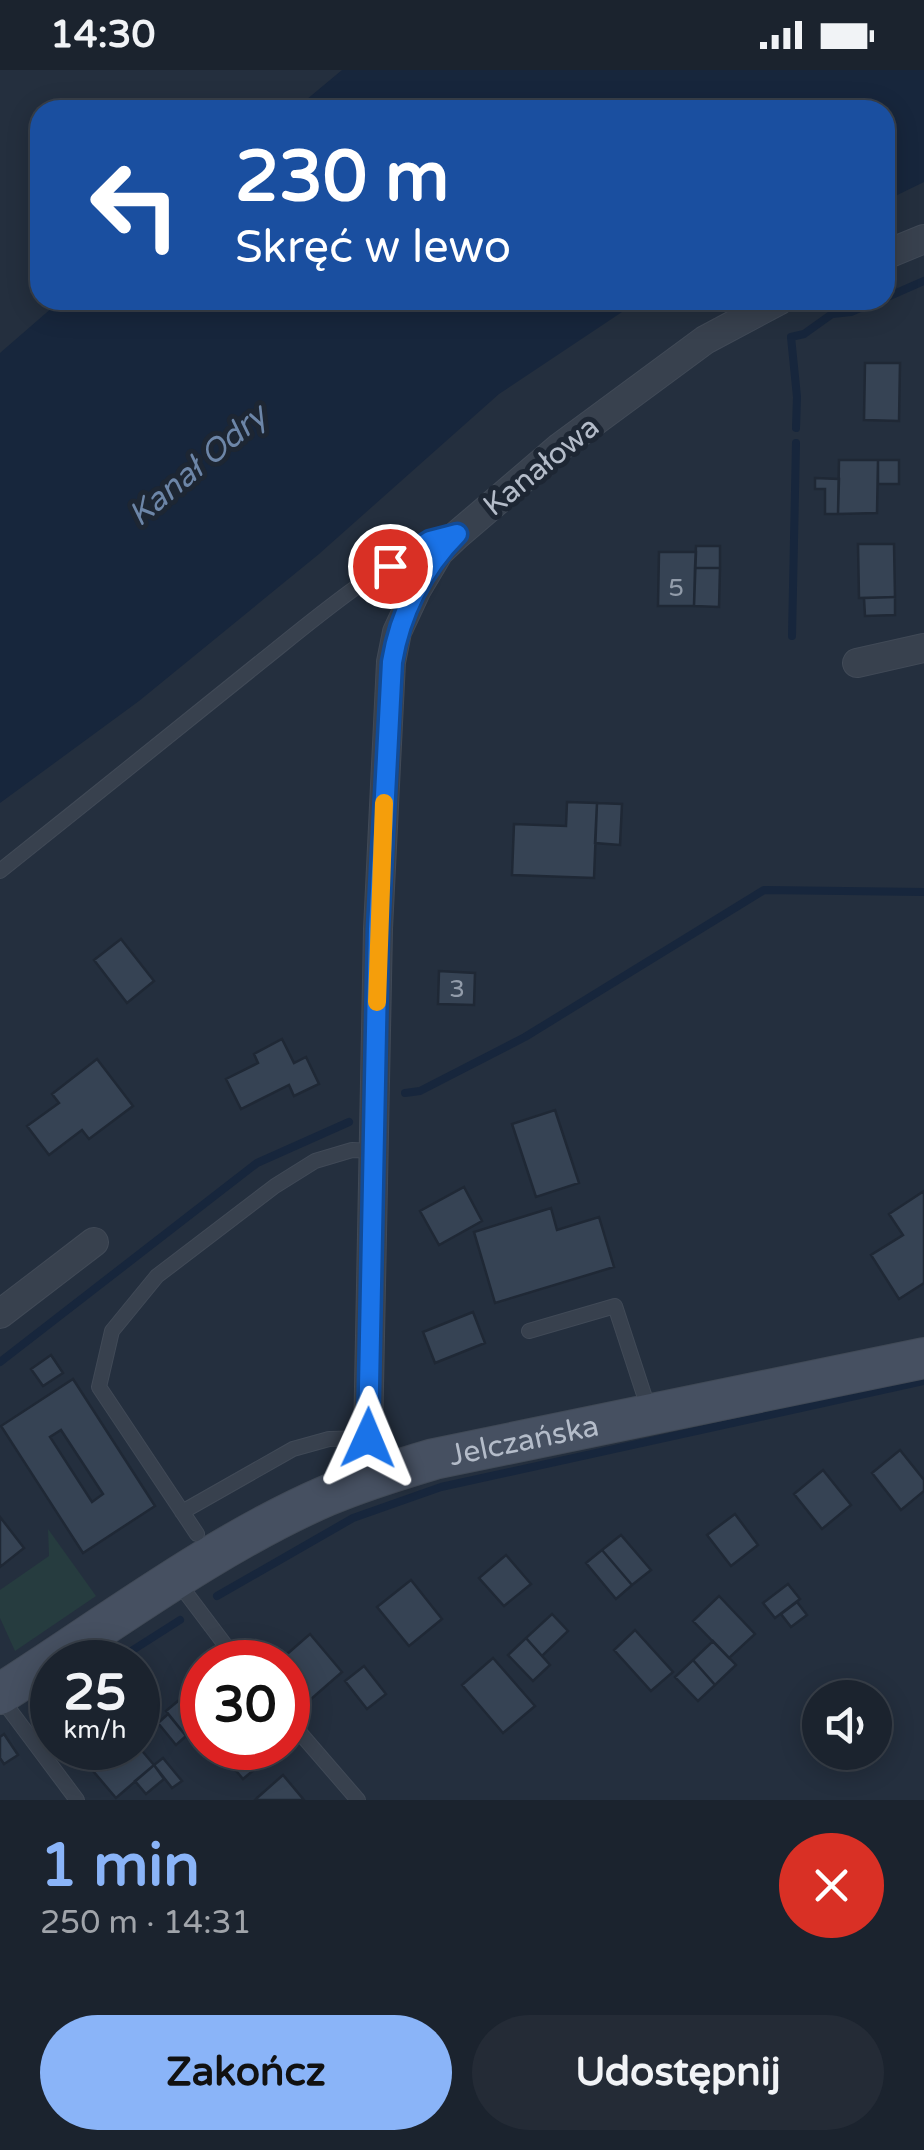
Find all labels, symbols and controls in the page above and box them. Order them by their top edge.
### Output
text: 14:30 [50,12,155,58]
text: 230 m [235,136,449,220]
icon: left [70,140,200,270]
text: Skręć w lewo [235,221,511,275]
water label: Kanał Odry [121,395,277,534]
street label: Kanałowa [476,408,607,524]
pin [348,524,433,609]
icon: arrive [363,539,418,594]
house number: 5 [668,573,684,603]
house number: 3 [449,974,465,1004]
position arrow [316,1386,420,1490]
street label: Jelczańska [446,1407,602,1474]
speed limit sign: 30 [180,1640,310,1770]
text: 25 [64,1663,126,1723]
map controls [802,1680,892,1770]
button: sound [802,1680,892,1770]
text: km/h [64,1715,126,1745]
text: 1 min [40,1830,200,1902]
button: close [779,1833,884,1938]
text: 250 m · 14:31 [40,1904,252,1942]
button: Zakończ [40,2015,452,2130]
button: Udostępnij [472,2015,884,2130]

